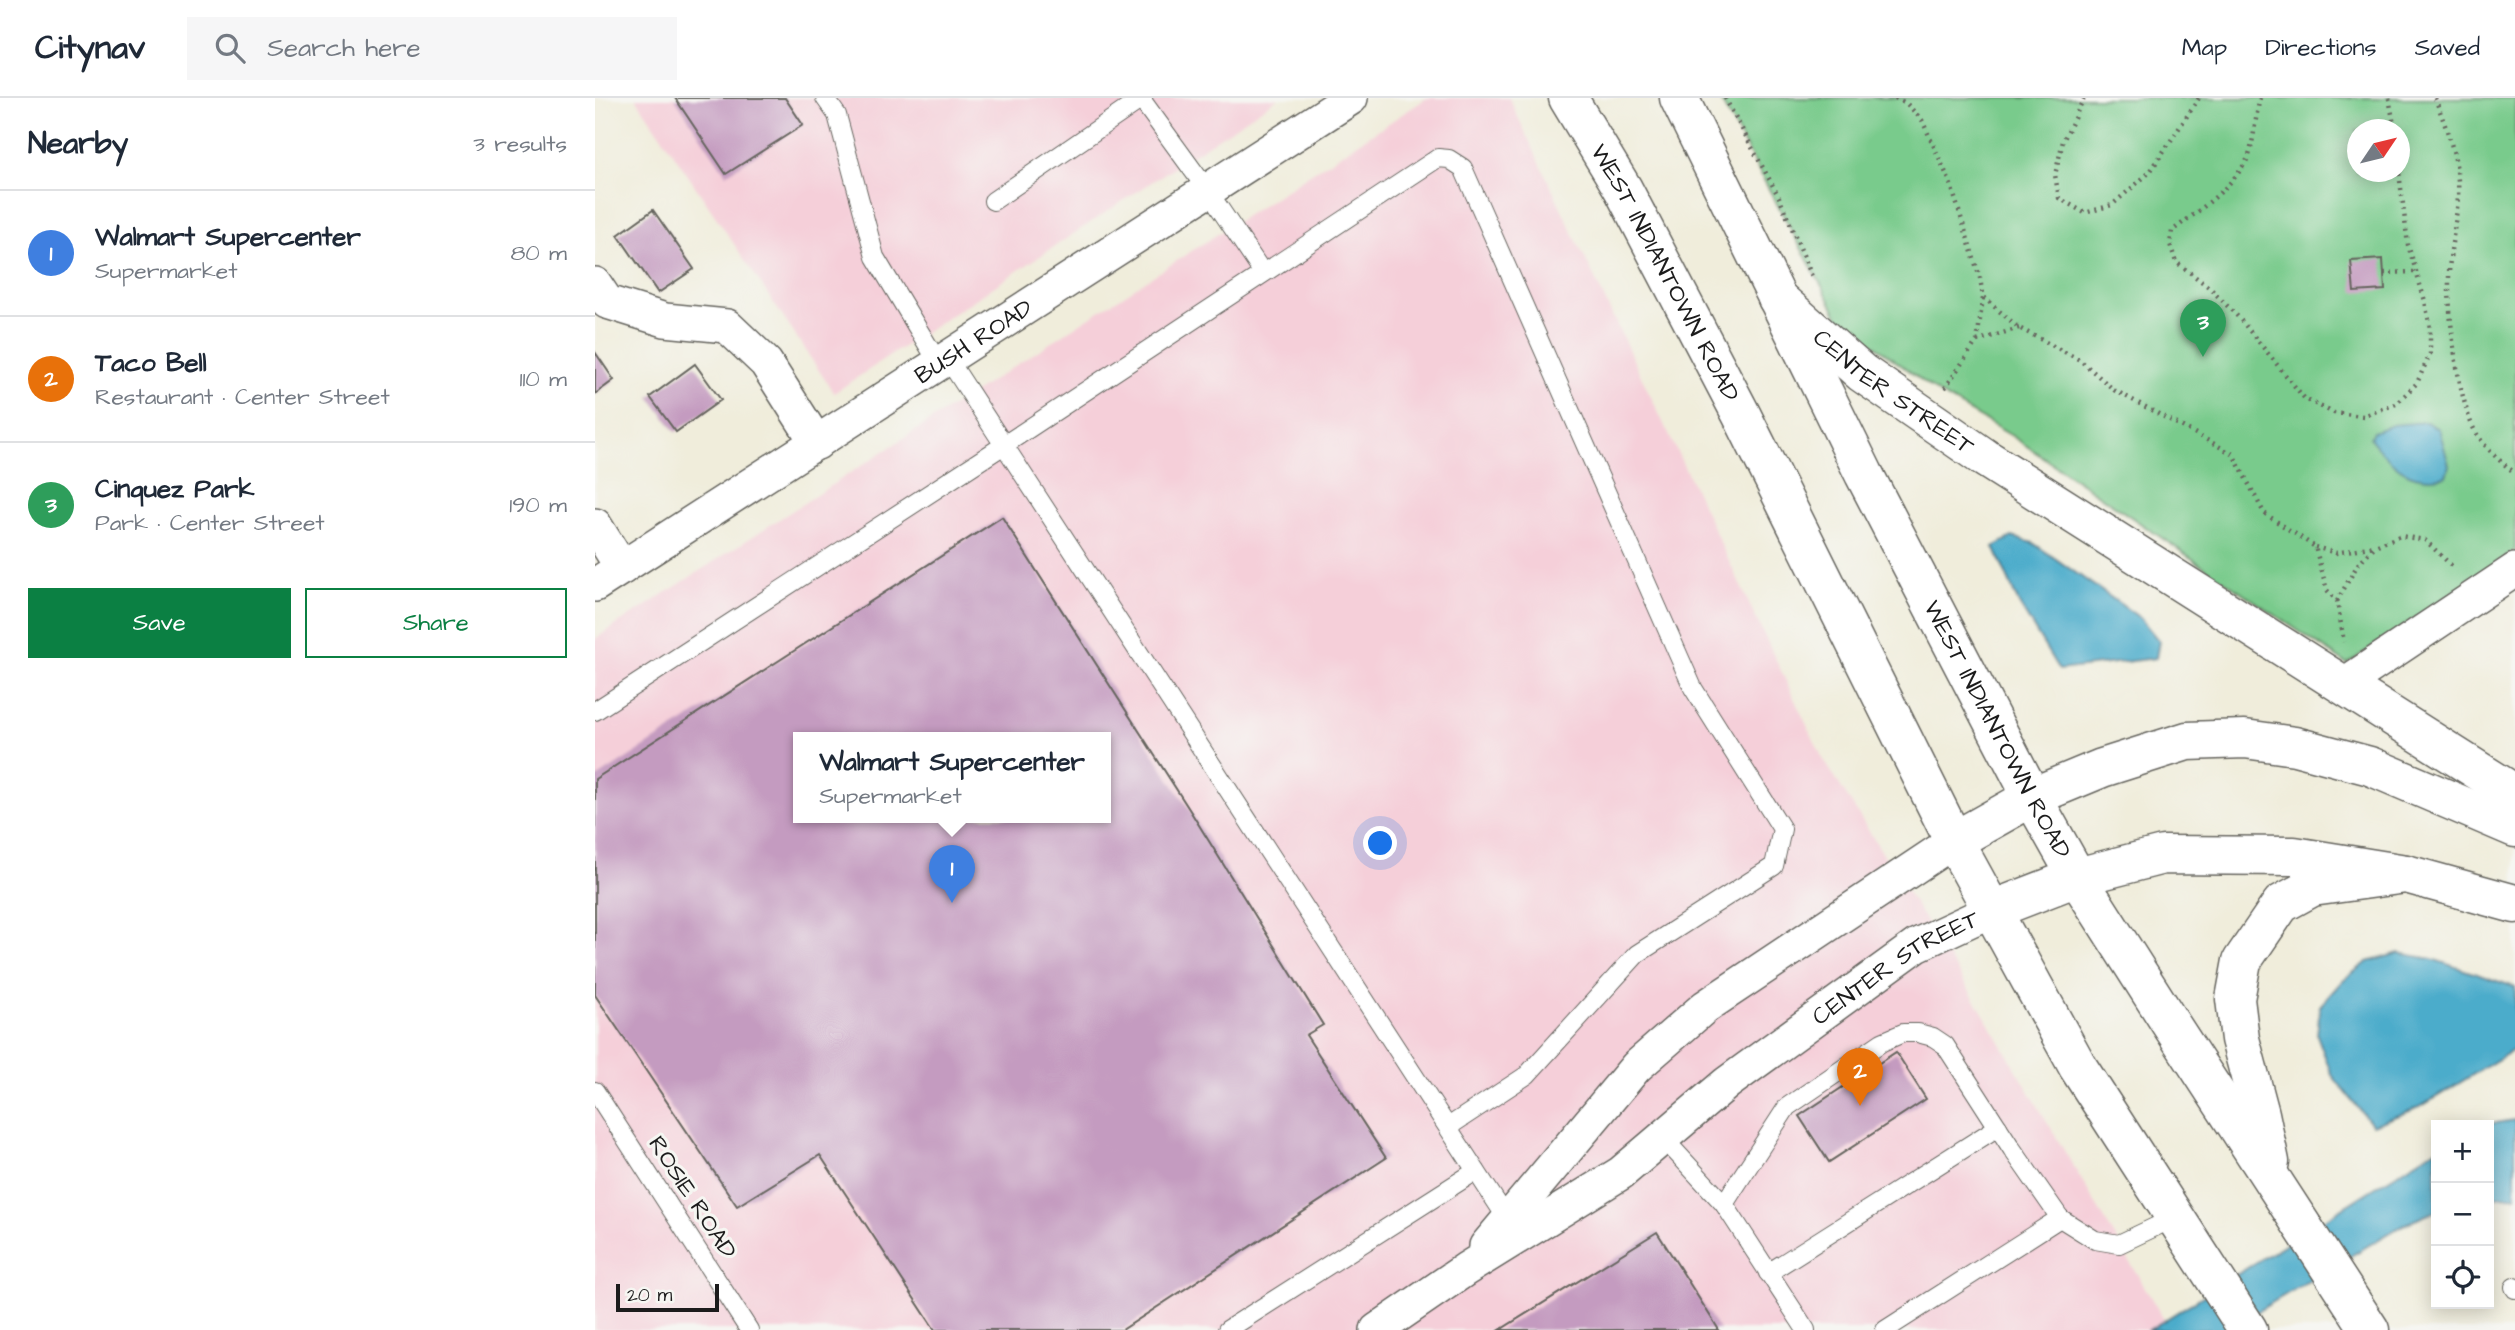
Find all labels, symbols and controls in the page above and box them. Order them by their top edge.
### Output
search box [187,17,677,80]
text: Citynav [35,25,145,71]
icon: search [211,29,249,67]
text: Search here [267,30,421,66]
text: Map [2182,31,2227,65]
text: Directions [2265,31,2377,65]
text: Saved [2415,31,2480,65]
north arrow [2347,119,2410,182]
text: Nearby [28,123,128,165]
text: 3 results [473,128,567,160]
street label: WEST INDIANTOWN ROAD [1582,138,1747,408]
text: Walmart Supercenter [95,219,361,255]
text: 1 [50,237,52,269]
text: 80 m [510,237,567,269]
text: Supermarket [95,255,238,287]
street label: BUSH ROAD [908,292,1039,393]
pin: 3 [2180,299,2226,357]
street label: CENTER STREET [1805,321,1981,464]
text: Taco Bell [95,345,207,381]
text: 2 [44,363,58,395]
text: 110 m [519,363,567,395]
text: Restaurant · Center Street [95,381,390,413]
text: Cinquez Park [95,471,254,507]
text: 3 [45,489,57,521]
text: 190 m [509,489,567,521]
text: Park · Center Street [95,507,325,539]
button: Save [28,588,291,658]
button: Share [305,588,567,658]
street label: WEST INDIANTOWN ROAD [1915,595,2079,865]
popup [793,732,1111,823]
text: Walmart Supercenter [819,744,1085,780]
text: Supermarket [819,780,962,812]
your location [1363,826,1397,860]
pin: 1 [929,845,975,903]
street label: CENTER STREET [1805,902,1985,1034]
pin: 2 [1837,1048,1883,1106]
map controls [2431,1120,2494,1309]
button: + [2431,1120,2494,1183]
street label: ROSIE ROAD [640,1130,745,1266]
button: − [2431,1183,2494,1246]
button: locate [2431,1246,2494,1309]
scale bar [616,1281,719,1313]
text: 20 m [627,1282,672,1309]

